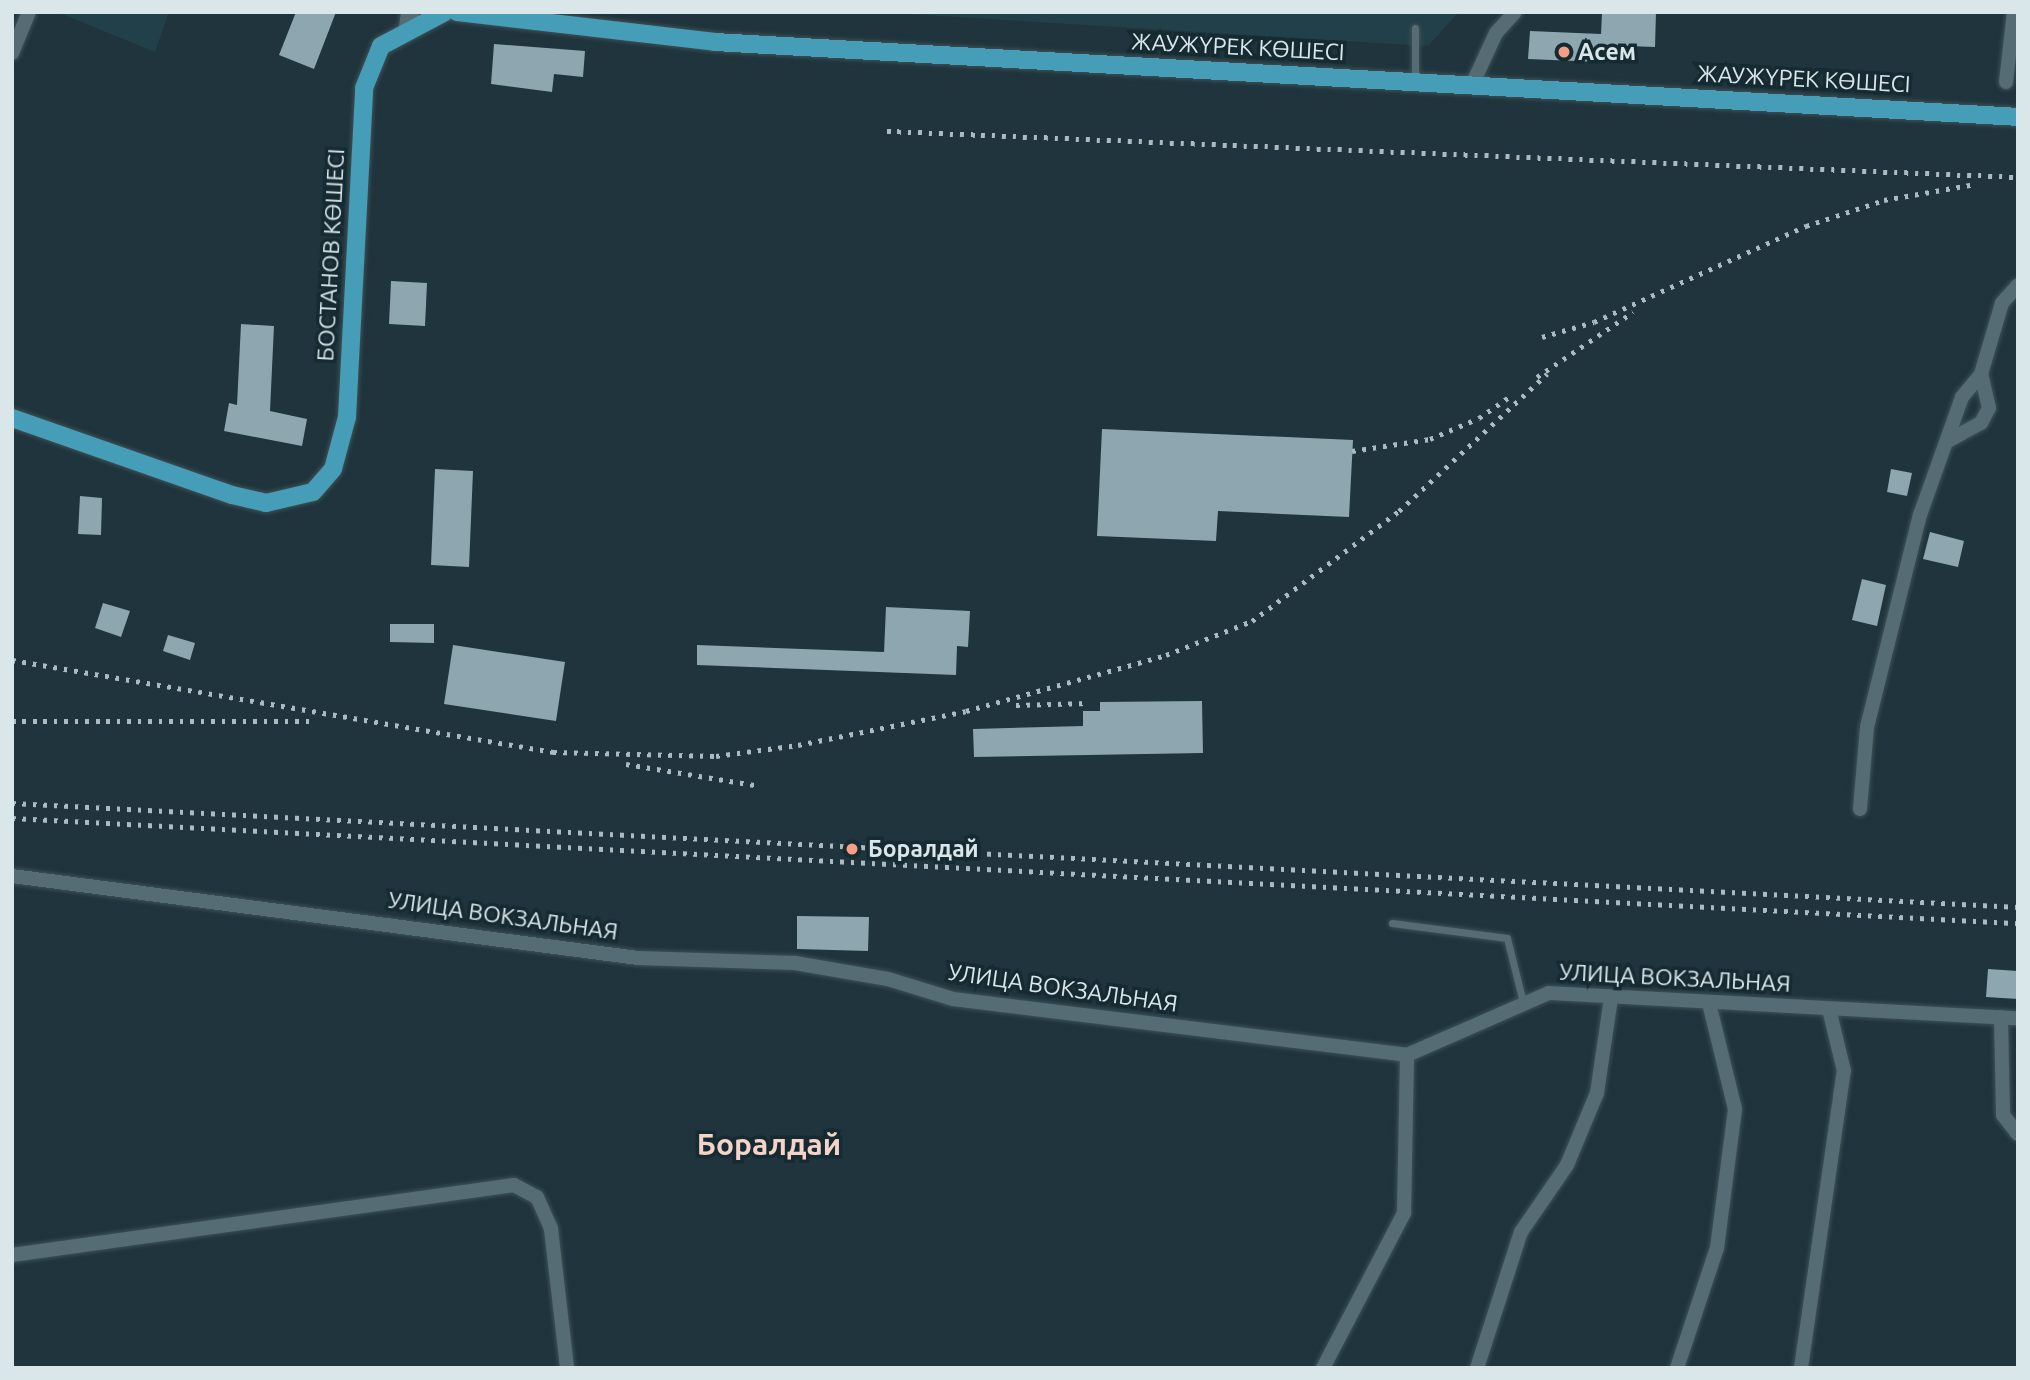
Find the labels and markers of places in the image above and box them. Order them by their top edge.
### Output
place label: Асем [1578,38,1636,66]
marker: Асем [1556,44,1572,60]
place label: Боралдай [868,835,979,863]
marker: Боралдай [842,839,862,859]

